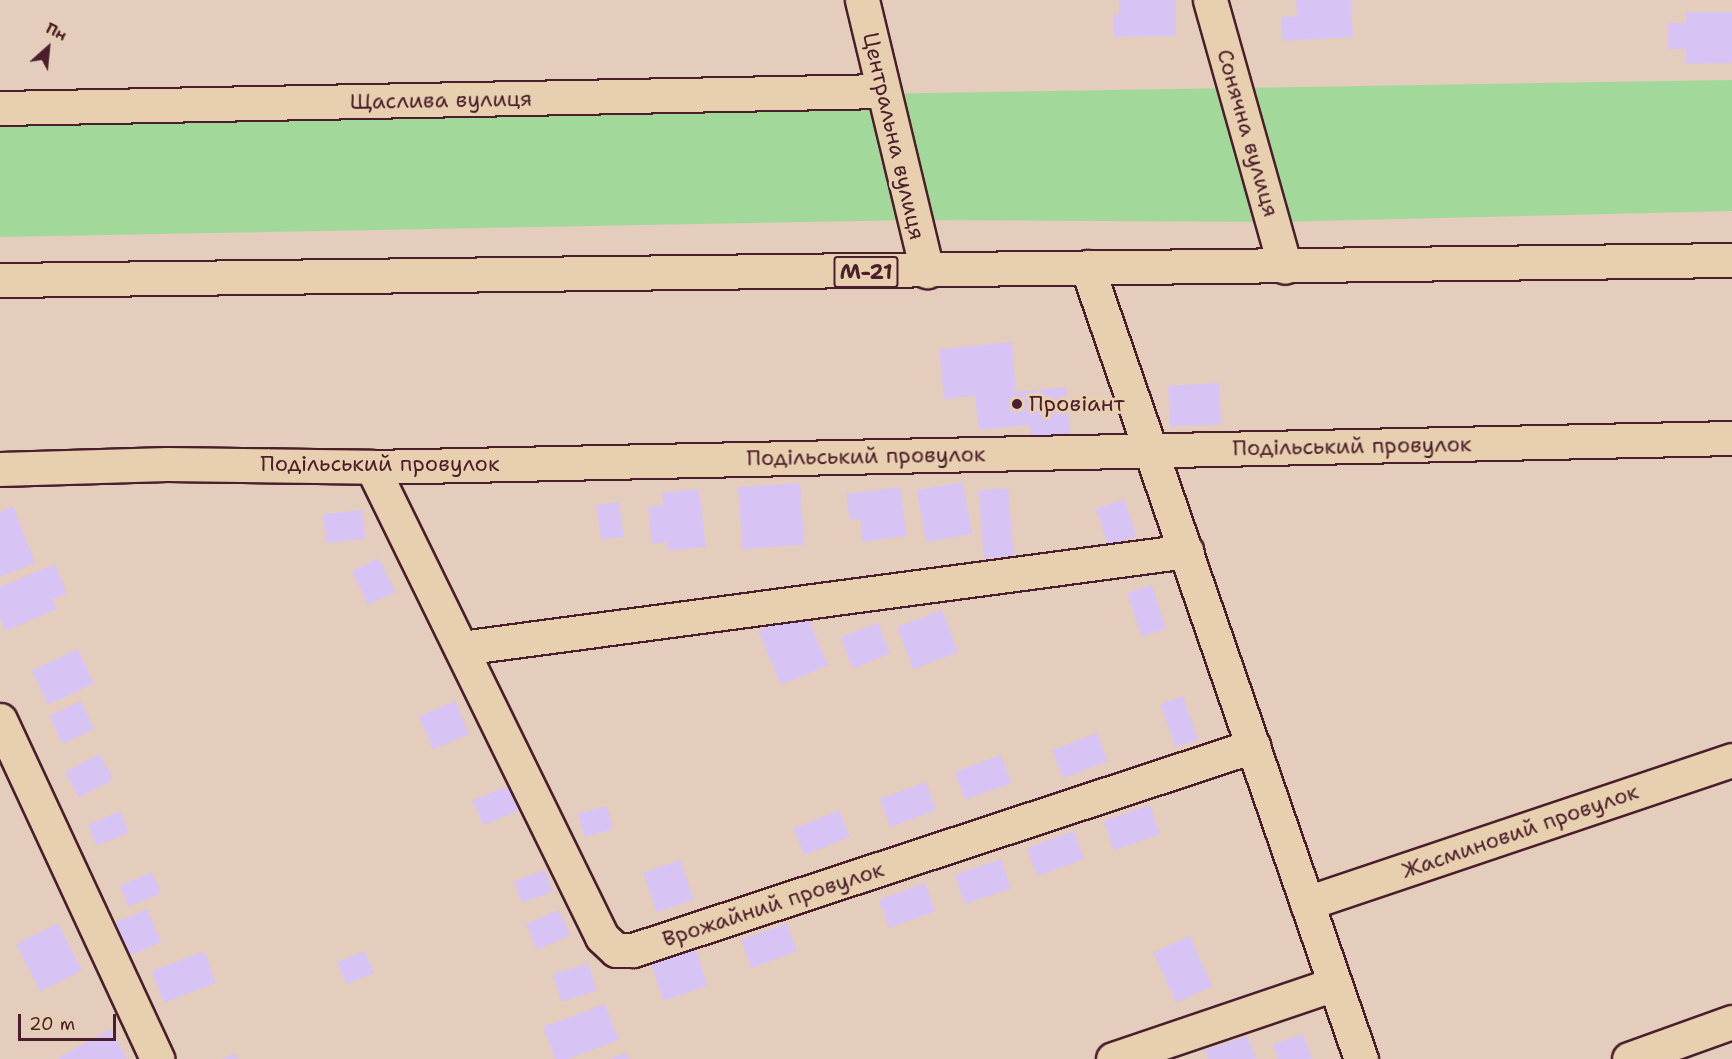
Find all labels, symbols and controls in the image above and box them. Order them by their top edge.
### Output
text: Пн [42,17,71,46]
north arrow [18,18,78,78]
street label: Центральна вулиця [857,30,931,242]
street label: Сонячна вулиця [1211,46,1285,220]
street label: Щаслива вулиця [350,85,532,115]
road number: М-21 [833,254,899,290]
place label: Провіант [1029,391,1125,417]
marker: Провіант [1010,397,1024,411]
street label: Подільський провулок [1232,431,1472,461]
street label: Подільський провулок [746,441,986,471]
street label: Подільський провулок [260,451,500,477]
street label: Жасминовий провулок [1398,778,1642,884]
street label: Врожайний провулок [659,856,887,952]
scale bar [21,1002,118,1040]
text: 20 m [29,1012,75,1036]

